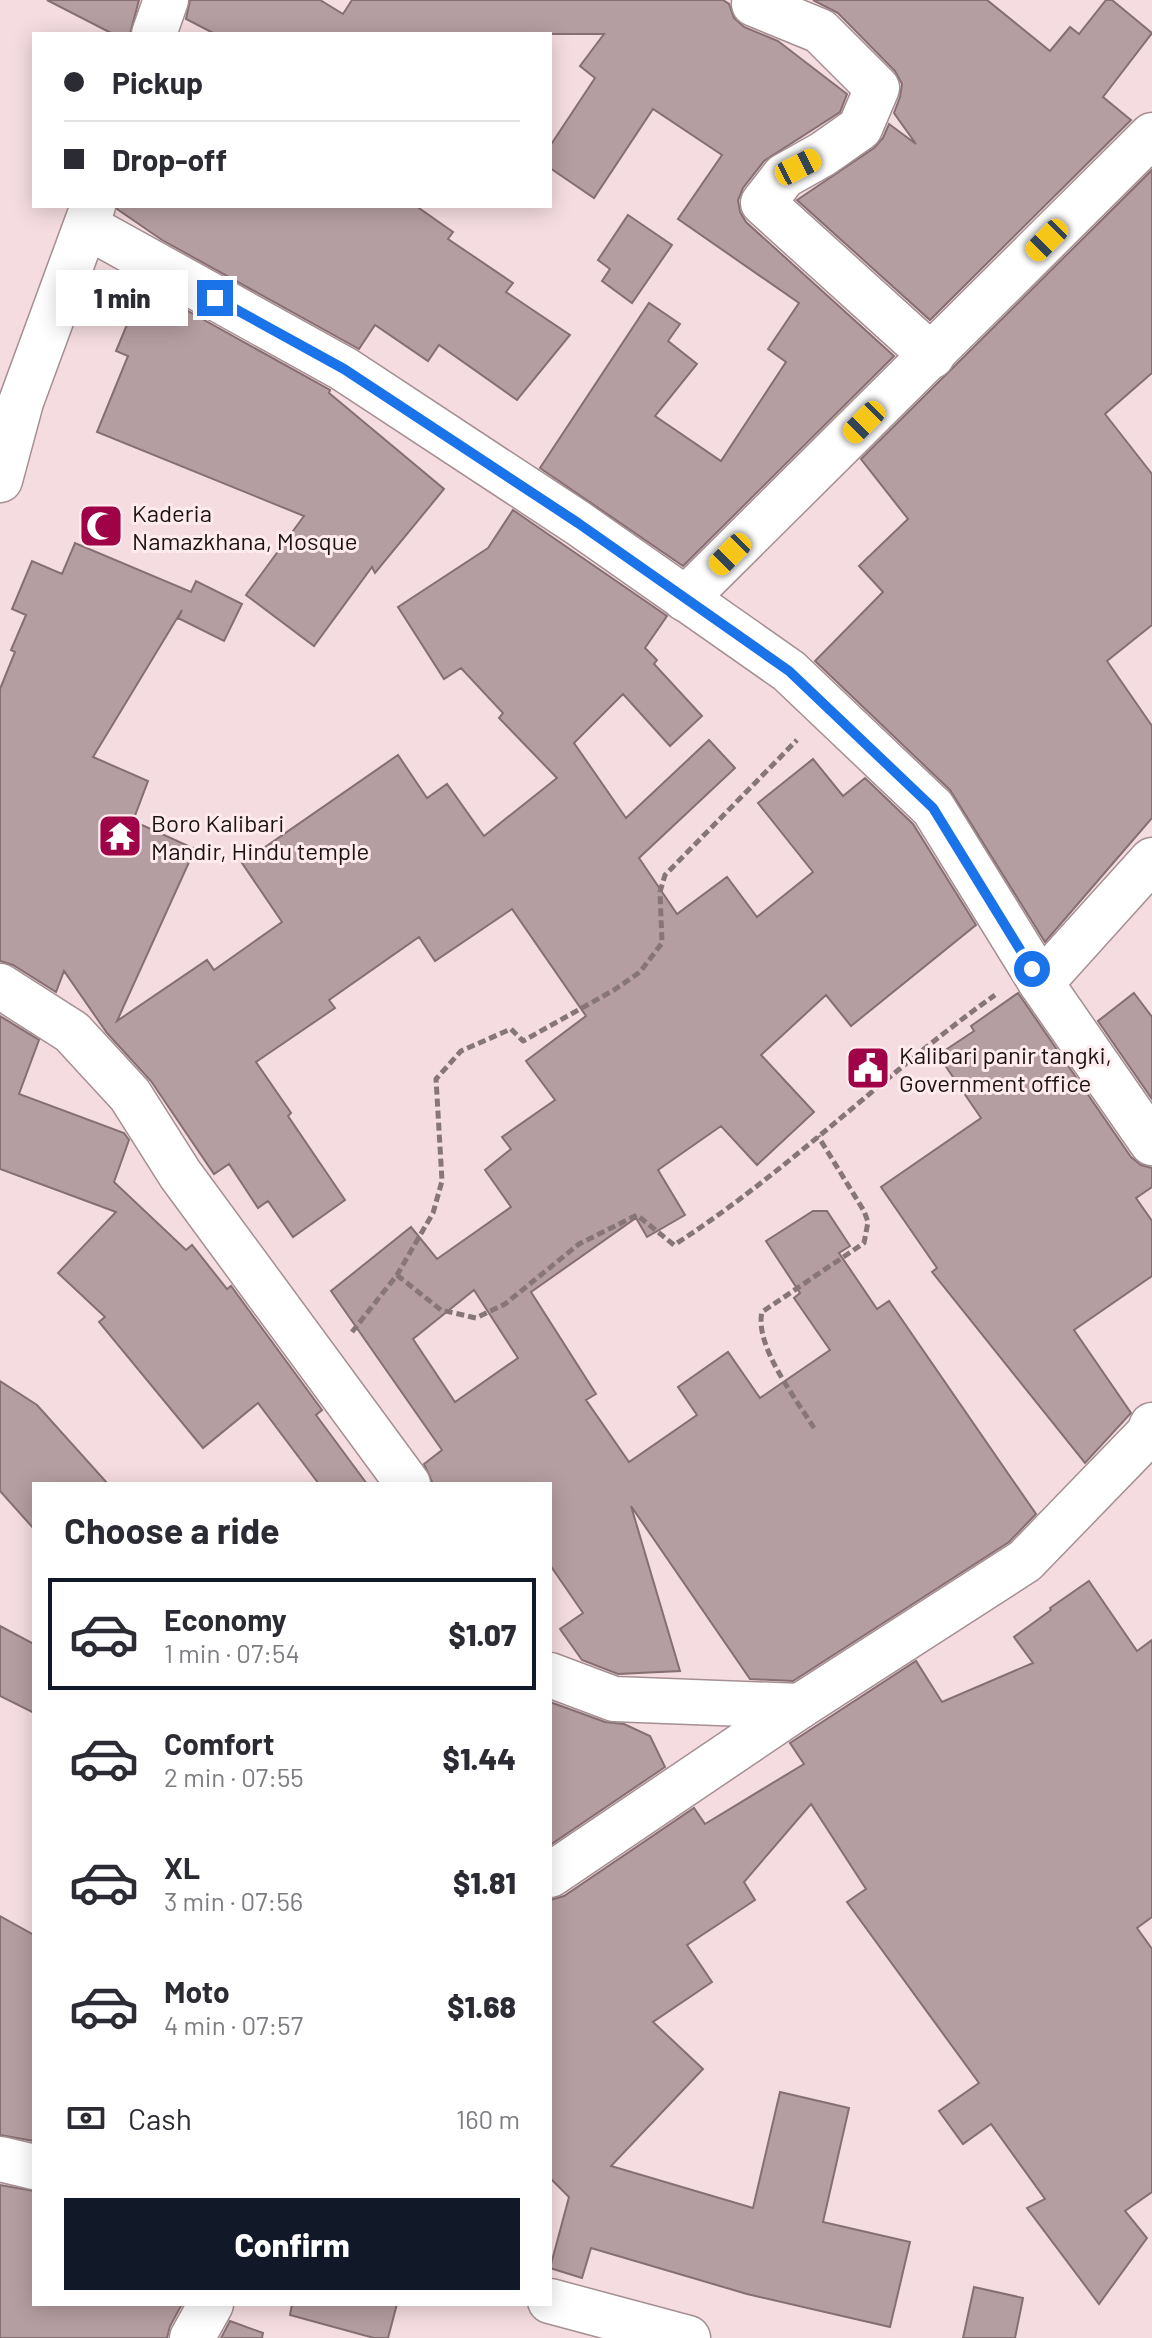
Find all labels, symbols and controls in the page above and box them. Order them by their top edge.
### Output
text: Pickup [112,64,203,100]
text: Drop-off [112,141,227,177]
car [771,145,825,189]
car [1022,215,1072,265]
callout: 1 min [55,270,187,326]
route end [197,280,233,316]
text: 1 min [93,282,151,313]
car [839,397,889,447]
place label: Kaderia Namazkhana, Mosque [132,498,358,555]
mosque icon: Kaderia Namazkhana, Mosque [77,502,125,550]
car [705,529,755,579]
place label: Boro Kalibari Mandir, Hindu temple [151,808,369,865]
temple icon: Boro Kalibari Mandir, Hindu temple [96,812,144,860]
route start [1014,951,1050,987]
place label: Kalibari panir tangki, Government office [899,1040,1112,1097]
public building icon: Kalibari panir tangki, Government office [844,1044,892,1092]
text: Choose a ride [64,1508,280,1551]
icon: car [68,1598,140,1670]
text: Economy [164,1601,287,1637]
text: $1.07 [449,1616,516,1652]
text: 1 min · 07:54 [164,1637,300,1668]
icon: car [68,1722,140,1794]
text: Comfort [164,1725,274,1761]
text: $1.44 [443,1740,516,1776]
text: 2 min · 07:55 [164,1761,304,1792]
icon: car [68,1846,140,1918]
text: XL [164,1849,200,1885]
text: $1.81 [453,1864,516,1900]
text: 3 min · 07:56 [164,1885,303,1916]
icon: car [68,1970,140,2042]
text: Moto [164,1973,230,2009]
text: $1.68 [447,1988,516,2024]
text: 4 min · 07:57 [164,2009,303,2040]
icon: cash [64,2096,108,2140]
text: Cash [128,2100,192,2136]
text: 160 m [456,2103,520,2134]
button: Confirm [64,2198,520,2290]

